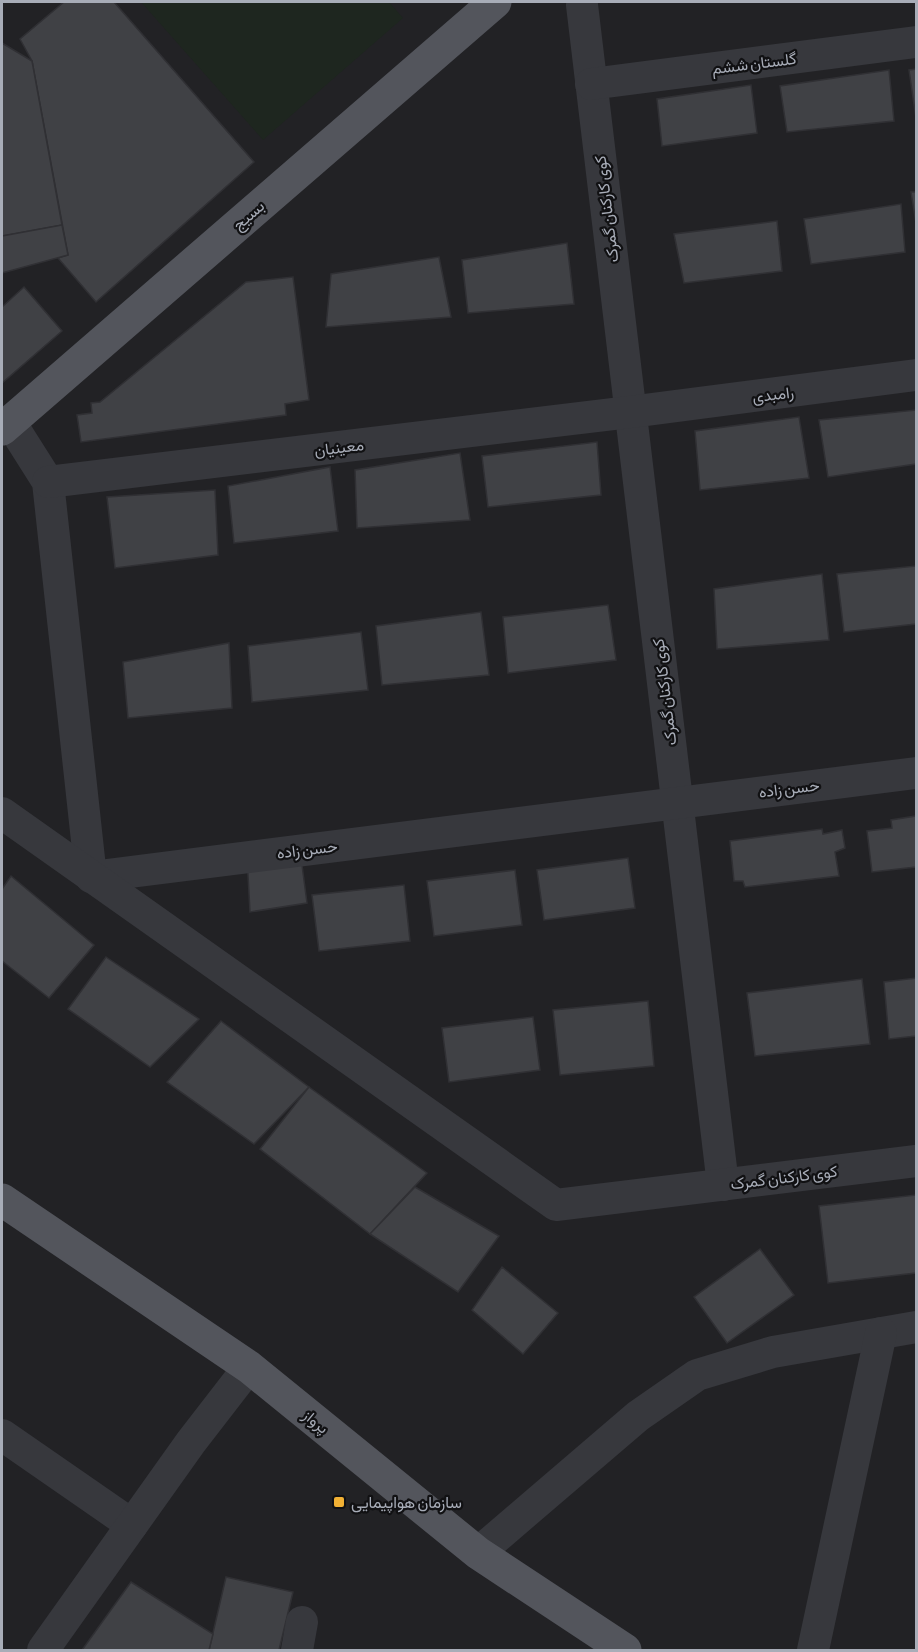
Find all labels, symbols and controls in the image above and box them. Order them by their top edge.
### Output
street label: گلستان ششم [711,49,798,79]
street label: کوی کارکنان گمرک [591,154,623,264]
street label: بسیج [229,196,269,236]
street label: رامبدی [751,383,795,407]
street label: معینیان [313,435,365,460]
street label: کوی کارکنان گمرک [649,637,681,747]
street label: حسن زاده [758,775,821,803]
street label: حسن زاده [276,836,339,864]
street label: کوی کارکنان گمرک [729,1162,839,1194]
street label: پرواز [297,1405,332,1439]
place label: سازمان هواپیمایی [351,1493,462,1514]
marker: سازمان هواپیمایی [332,1495,346,1509]

